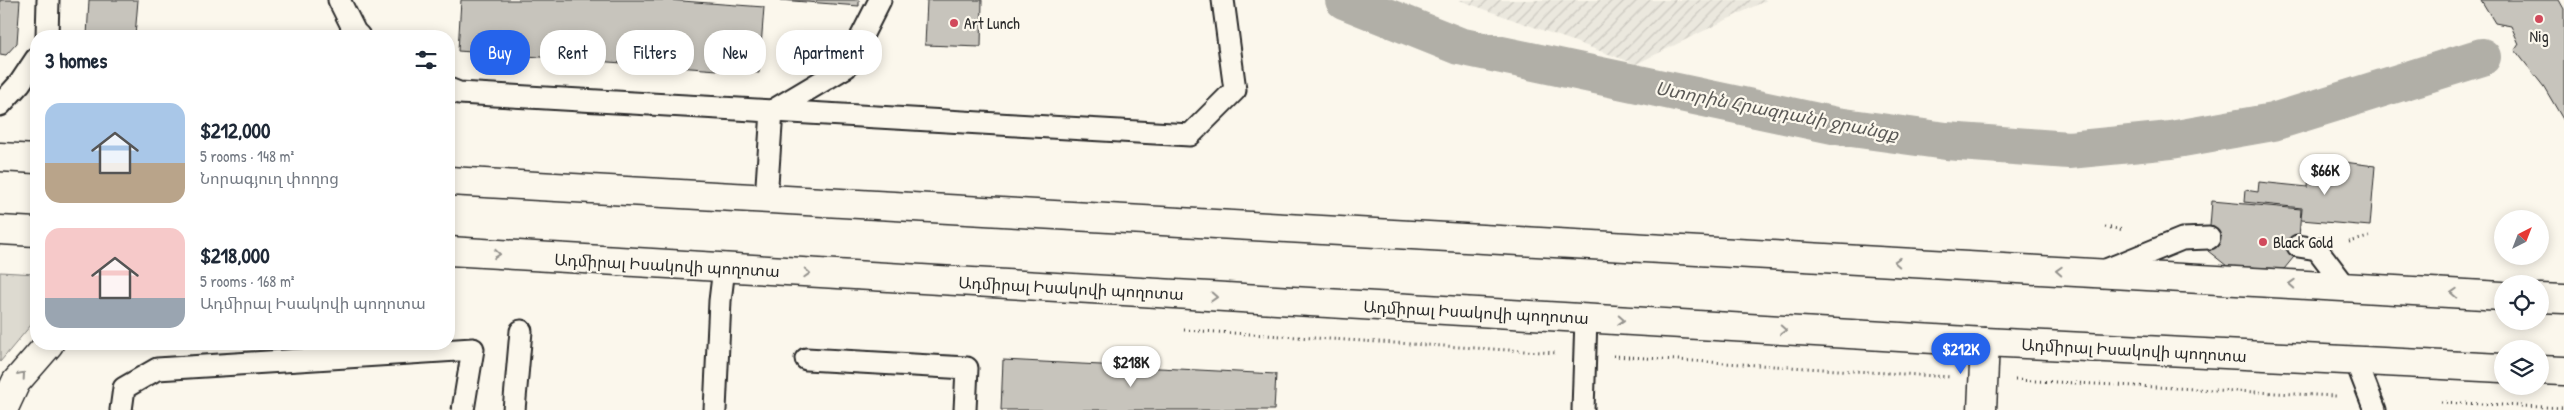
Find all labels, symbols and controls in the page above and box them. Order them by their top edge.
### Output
place label: Art Lunch [964,12,1020,34]
marker: Nig [2533,13,2545,25]
marker: Art Lunch [948,17,960,29]
place label: Nig [2529,25,2549,47]
chip: Buy [470,30,530,75]
chip: Rent [540,30,606,75]
chip: Filters [616,30,694,75]
chip: New [704,30,766,75]
chip: Apartment [776,30,882,75]
text: 3 homes [45,46,107,75]
icon: filters [412,46,440,74]
water label: Ստորին Հրազդանի ջրանցք [1653,75,1902,147]
text: $212,000 [200,116,270,145]
icon: home [85,123,145,183]
text: 5 rooms · 148 m² [200,145,294,167]
pin: $66K [2295,154,2355,196]
text: $66K [2310,159,2340,181]
text: Նորագյուղ փողոց [200,167,339,189]
north arrow [2494,210,2549,265]
map controls [2494,210,2549,395]
place label: Black Gold [2273,231,2333,253]
marker: Black Gold [2257,236,2269,248]
text: $218,000 [200,241,270,270]
icon: home [85,248,145,308]
street label: Ադմիրալ Իսակովի պողոտա [554,248,780,282]
one-way arrow [494,249,502,260]
one-way arrow [1893,256,1901,267]
one-way arrow [2055,265,2063,276]
one-way arrow [803,268,811,279]
text: 5 rooms · 168 m² [200,270,294,292]
street label: Ադմիրալ Իսակովի պողոտա [958,271,1184,305]
button: locate [2494,275,2549,330]
one-way arrow [2287,278,2295,289]
one-way arrow [2450,287,2458,298]
one-way arrow [1210,291,1218,302]
text: Ադմիրալ Իսակովի պողոտա [200,292,426,314]
street label: Ադմիրալ Իսակովի պողոտա [1363,295,1589,329]
one-way arrow [1617,315,1625,326]
one-way arrow [1779,324,1787,335]
pin: $212K [1926,332,1996,375]
street label: Ադմիրալ Իսակովի պողոտա [2021,333,2247,367]
text: $212K [1942,338,1980,360]
button: layers [2494,340,2549,395]
pin: $218K [1096,346,1166,388]
text: $218K [1113,351,1149,373]
one-way arrow [16,371,25,380]

